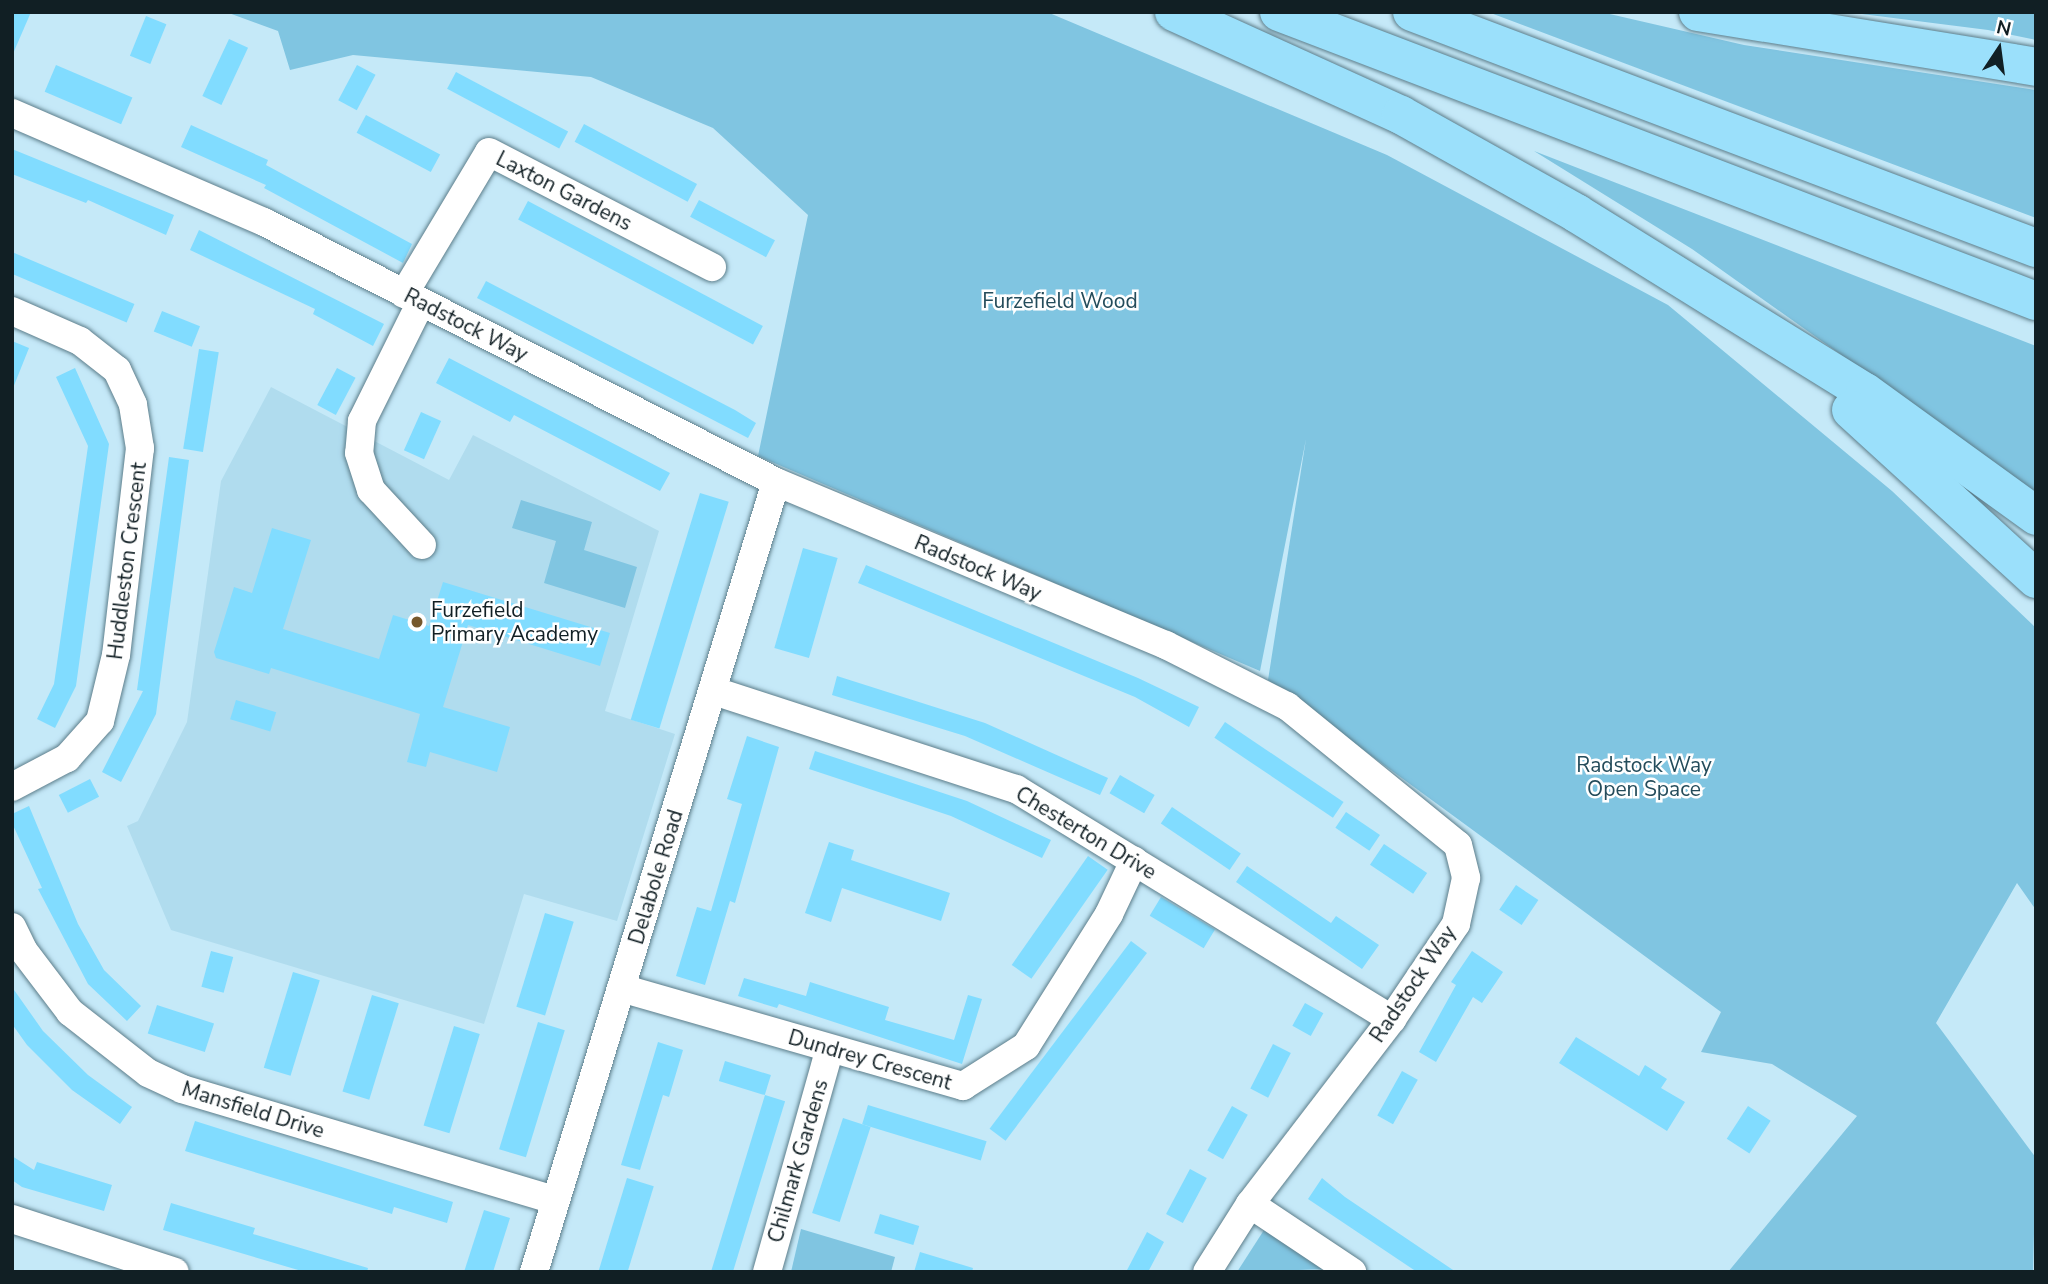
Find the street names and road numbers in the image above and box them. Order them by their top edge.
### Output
street label: Laxton Gardens [492,146,636,236]
street label: Radstock Way [400,283,532,367]
street label: Huddleston Crescent [102,461,152,661]
street label: Radstock Way [911,530,1045,606]
street label: Chesterton Drive [1011,781,1161,885]
street label: Delabole Road [624,807,688,947]
street label: Radstock Way [1365,921,1461,1047]
street label: Dundrey Crescent [785,1025,955,1095]
street label: Mansfield Drive [179,1076,327,1144]
street label: Chilmark Gardens [763,1076,833,1246]

